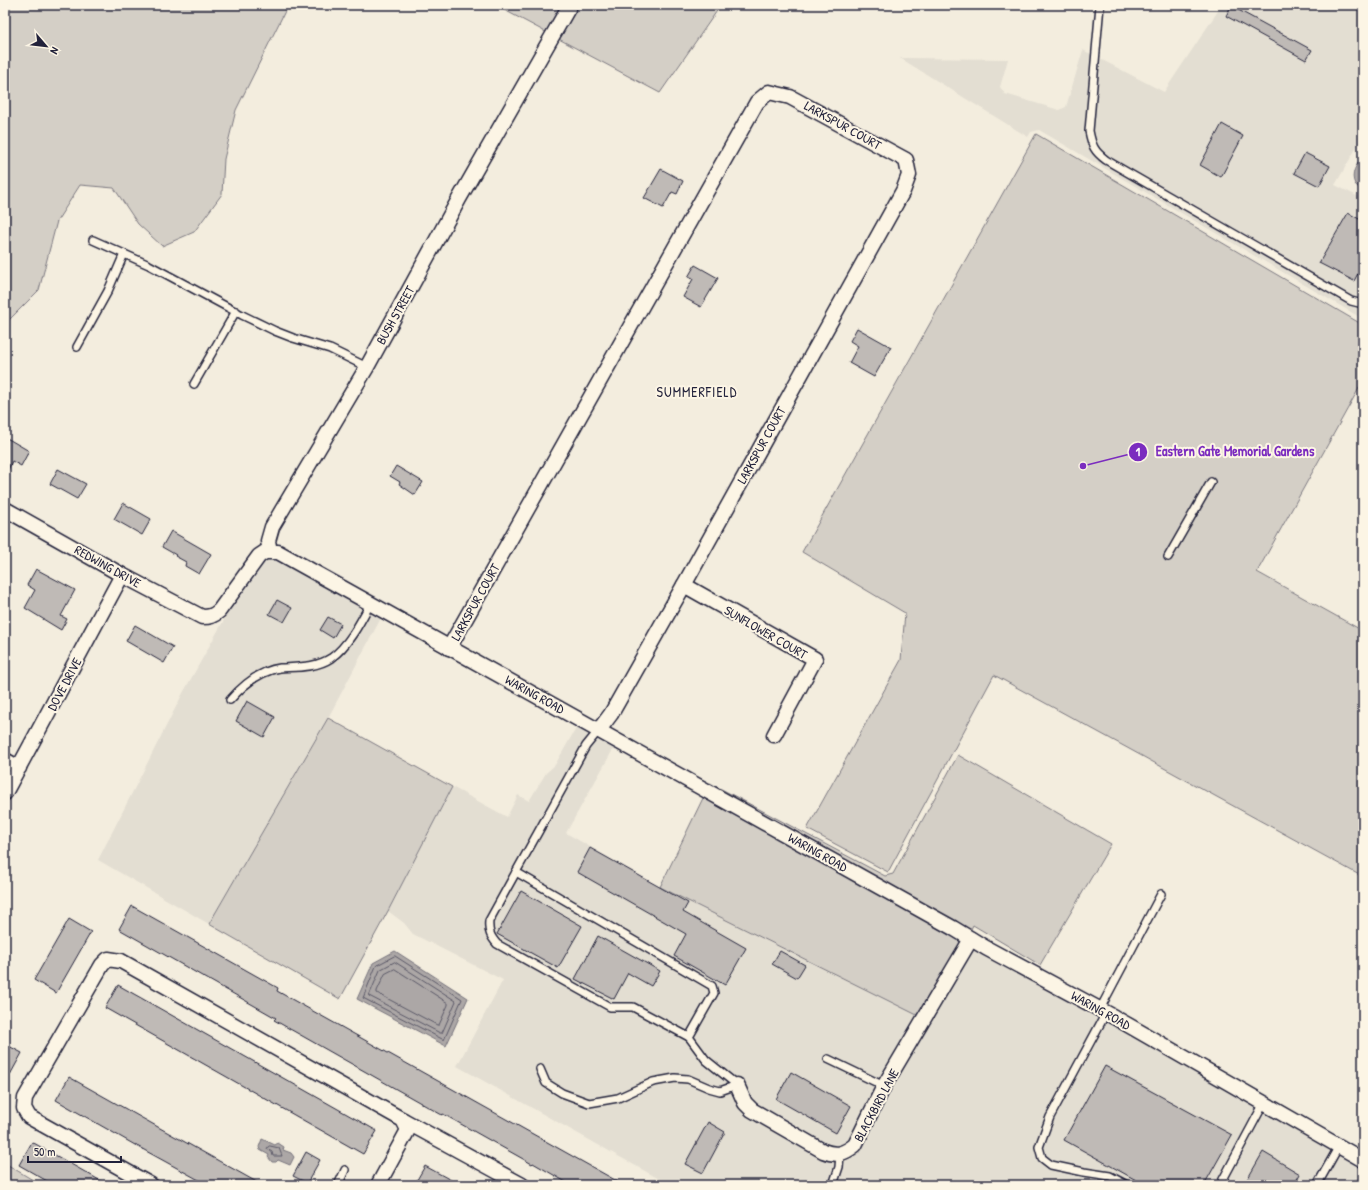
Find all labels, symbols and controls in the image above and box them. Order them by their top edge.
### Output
north arrow [26,26,66,66]
text: N [47,45,62,57]
street label: LARKSPUR COURT [801,96,886,154]
street label: BUSH STREET [372,282,419,347]
district label: SUMMERFIELD [657,382,737,401]
street label: LARKSPUR COURT [732,402,790,487]
callout: Eastern Gate Memorial Gardens [1128,439,1322,465]
text: Eastern Gate Memorial Gardens [1156,441,1315,460]
text: 1 [1136,443,1141,460]
street label: REDWING DRIVE [72,540,145,592]
street label: LARKSPUR COURT [446,559,504,644]
street label: SUNFLOWER COURT [721,601,812,664]
street label: DOVE DRIVE [43,654,86,714]
street label: WARING ROAD [502,670,569,718]
street label: WARING ROAD [785,828,852,876]
street label: WARING ROAD [1068,986,1135,1034]
street label: BLACKBIRD LANE [849,1065,903,1145]
scale bar [28,1138,121,1164]
text: 50 m [34,1143,55,1160]

